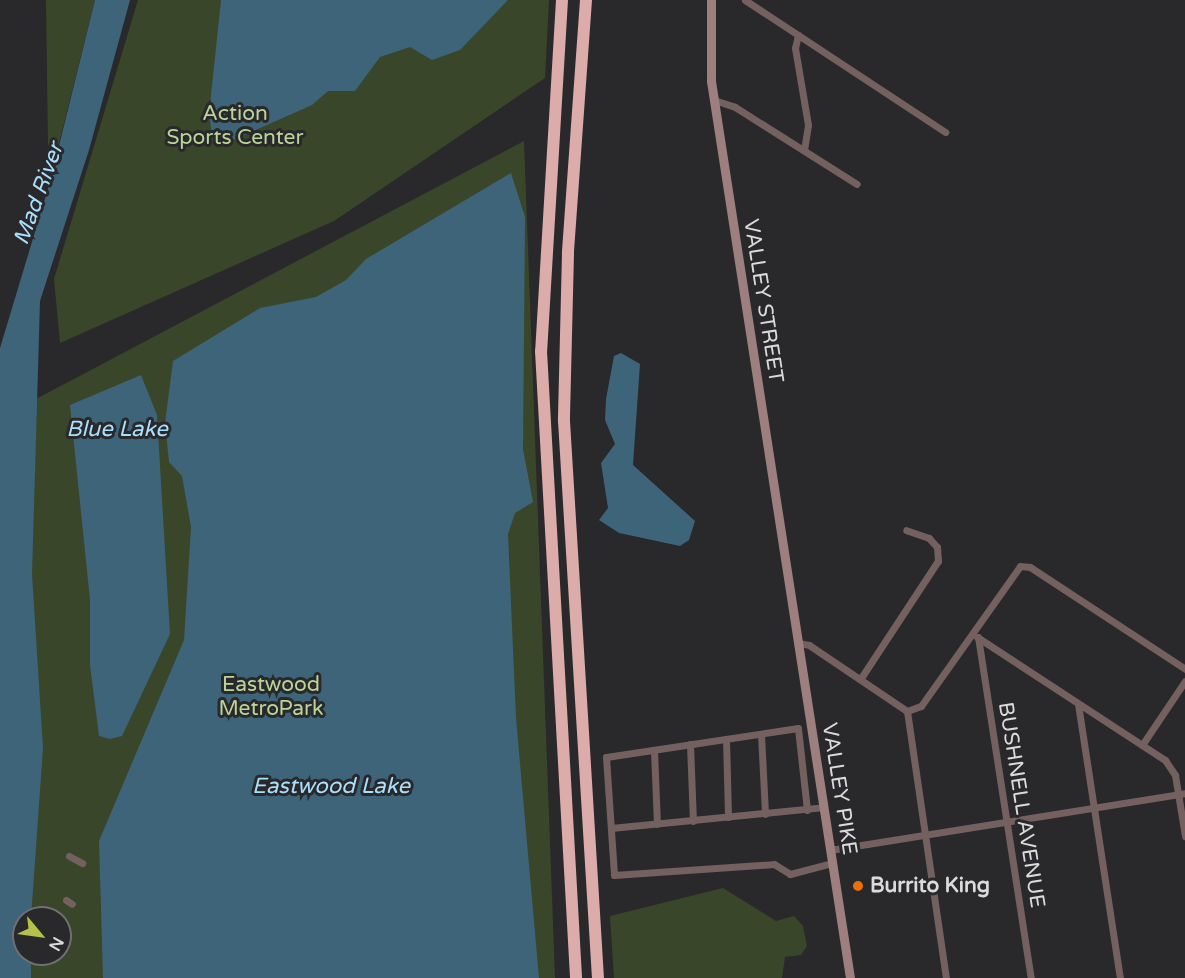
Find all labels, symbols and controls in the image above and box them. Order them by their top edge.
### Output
park label: Action Sports Center [167,101,303,151]
water label: Mad River [8,139,70,249]
street label: VALLEY STREET [738,217,788,385]
water label: Blue Lake [66,417,168,443]
park label: Eastwood MetroPark [219,672,323,722]
street label: BUSHNELL AVENUE [992,700,1050,910]
street label: VALLEY PIKE [816,721,862,857]
water label: Eastwood Lake [252,774,410,800]
place label: Burrito King [870,873,990,899]
marker: Burrito King [851,879,865,893]
north arrow [12,906,72,966]
text: N [44,933,68,954]

